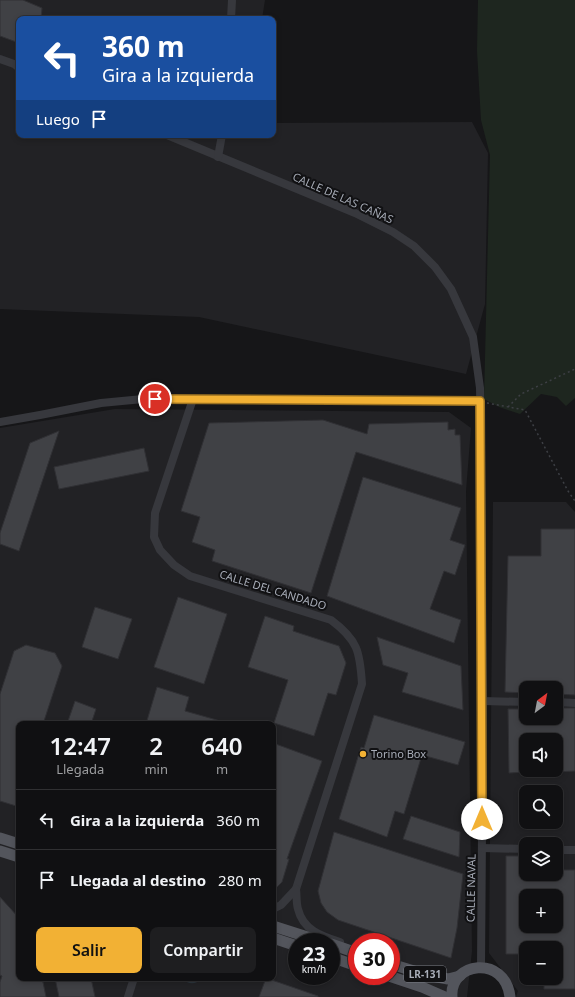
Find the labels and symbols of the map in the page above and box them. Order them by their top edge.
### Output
street label: CALLE DE LAS CAÑAS [291,169,396,226]
pin [138,382,172,416]
street label: CALLE DEL CANDADO [218,566,328,613]
north arrow [519,681,563,725]
place label: Torino Box [371,746,426,761]
marker: Torino Box [358,749,368,759]
position arrow [461,798,503,840]
street label: CALLE NAVAL [462,853,479,922]
speed limit sign: 30 [348,933,400,985]
road number: LR-131 [404,966,446,982]

